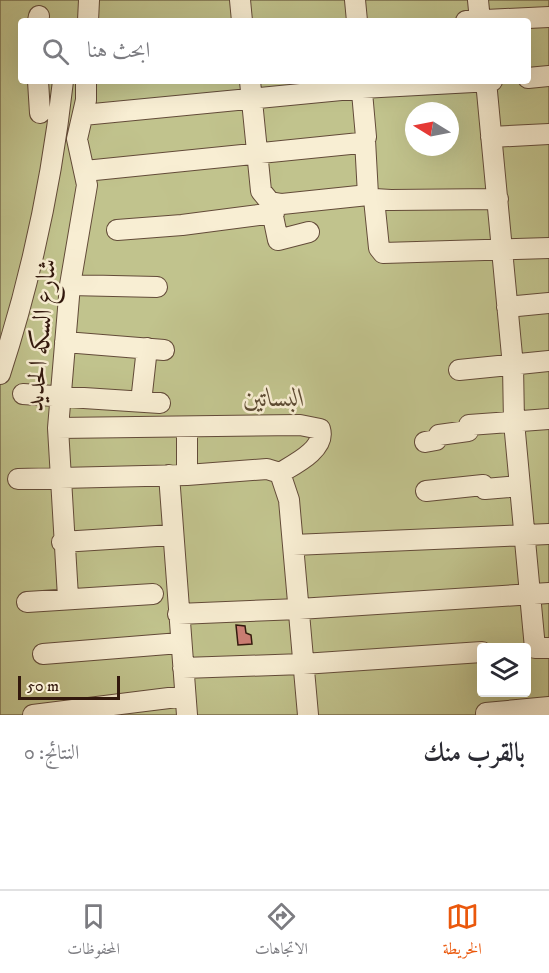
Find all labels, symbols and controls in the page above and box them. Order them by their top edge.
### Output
search box [18,18,531,84]
icon: search [39,35,72,68]
text: ابحث هنا [87,37,150,64]
north arrow [405,102,459,156]
street label: شارع السكه الحديد [18,257,69,413]
park label: البساتين [243,382,305,415]
map controls [477,643,531,697]
button: layers [477,643,531,697]
scale bar [18,673,120,700]
text: 50 m [27,676,59,696]
text: بالقرب منك [423,737,525,770]
text: النتائج: 0 [24,741,79,766]
tab: المحفوظات [67,900,120,964]
tab: الاتجاهات [255,900,308,964]
tab: الخريطة [443,900,482,964]

